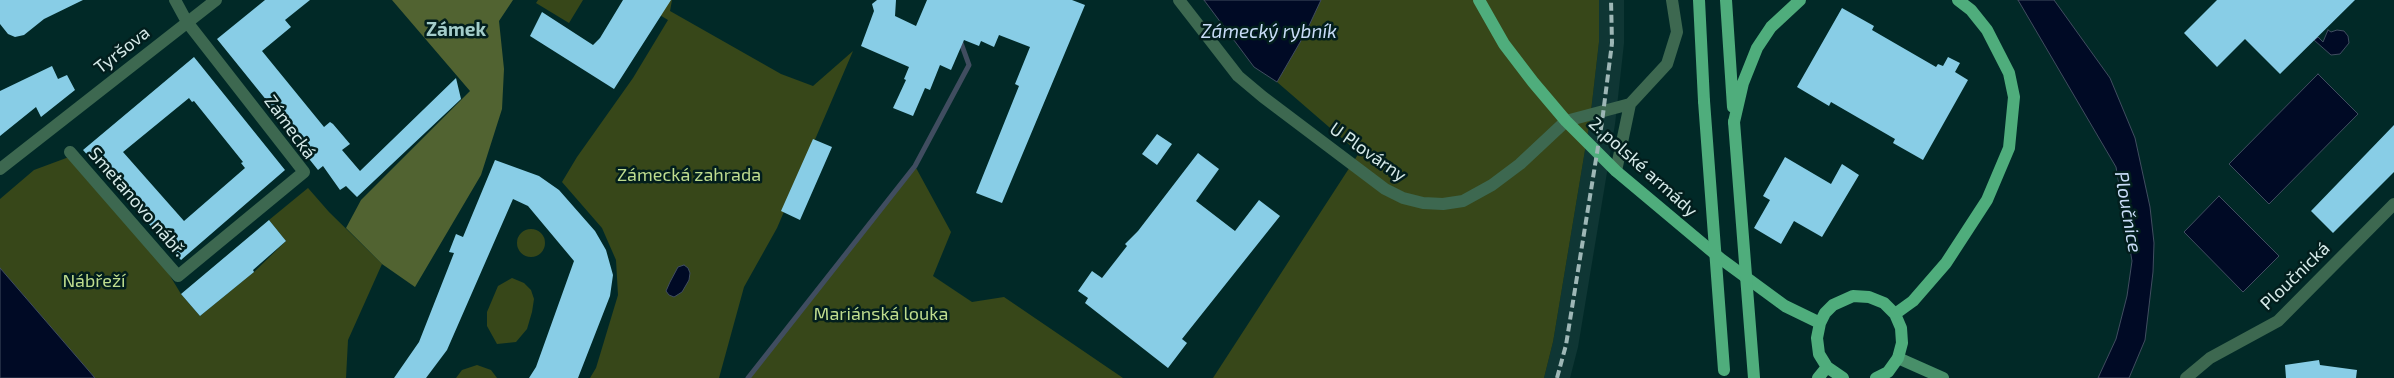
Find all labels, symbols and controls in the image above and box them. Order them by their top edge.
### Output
district label: Zámek [426,19,486,41]
water label: Zámecký rybník [1201,21,1337,43]
street label: Tyršova [90,22,154,78]
street label: Zámecká [260,91,320,163]
street label: 2. polské armády [1584,113,1702,221]
street label: U Plovárny [1326,118,1410,186]
street label: Smetanovo nábř. [84,143,190,261]
park label: Zámecká zahrada [617,164,761,186]
water label: Ploučnice [2110,169,2146,255]
street label: Ploučnická [2256,238,2334,314]
park label: Nábřeží [62,270,126,292]
park label: Mariánská louka [814,303,948,325]

